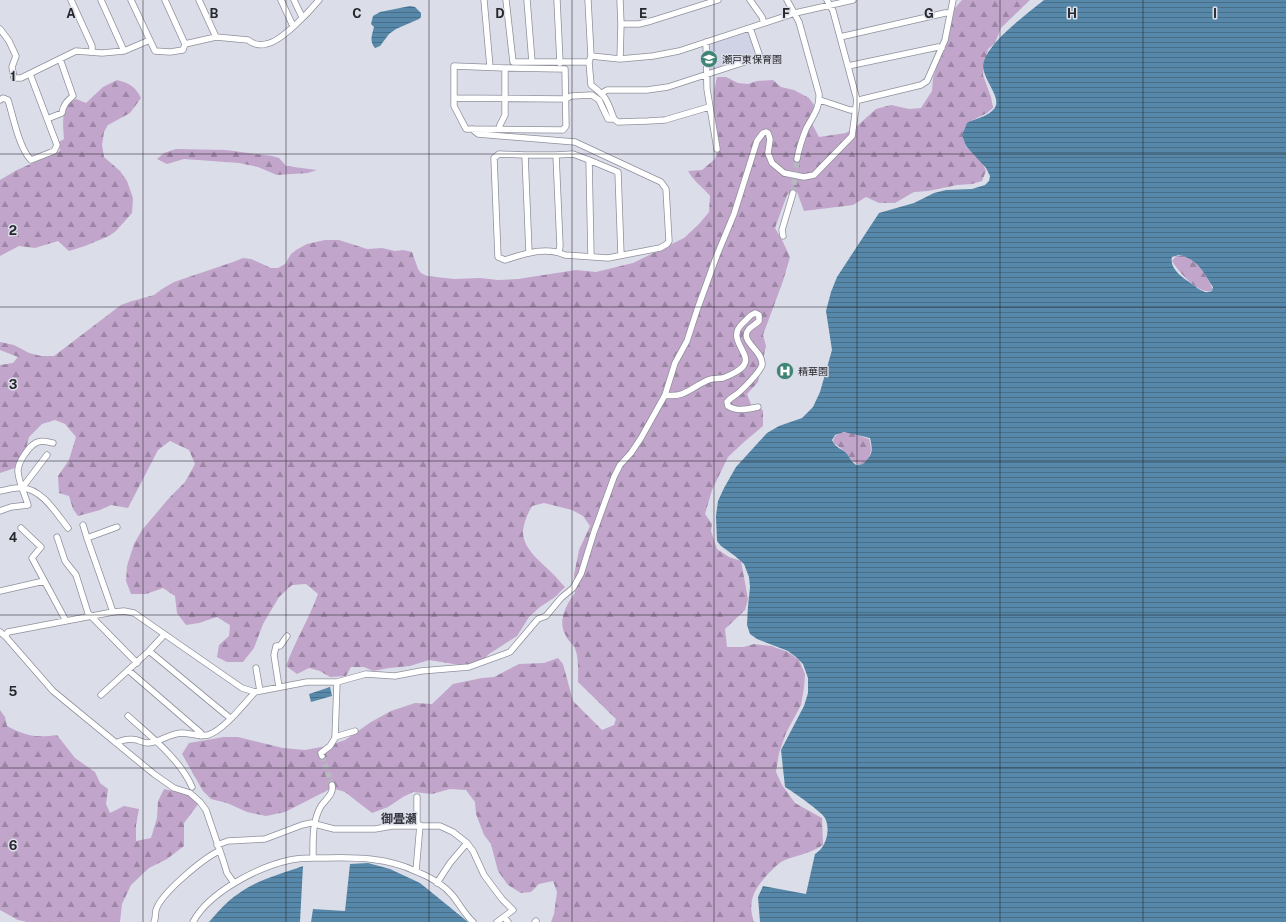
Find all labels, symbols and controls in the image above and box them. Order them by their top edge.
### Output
text: A [66,6,76,21]
text: B [210,6,219,21]
text: C [352,6,362,21]
text: D [495,6,505,21]
text: E [639,6,647,21]
text: F [782,6,790,21]
text: G [924,6,934,21]
text: H [1067,6,1077,21]
text: I [1213,6,1217,21]
school or university icon: 瀬戸東保育園 [699,49,719,69]
place label: 瀬戸東保育園 [722,53,782,65]
text: 1 [10,69,16,84]
text: 2 [9,223,17,238]
hospital icon: 精華園 [775,361,795,381]
place label: 精華園 [798,365,828,377]
text: 3 [9,377,18,392]
text: 4 [9,530,18,545]
text: 5 [9,684,18,699]
district label: 御畳瀬 [381,812,417,826]
text: 6 [9,838,18,853]

